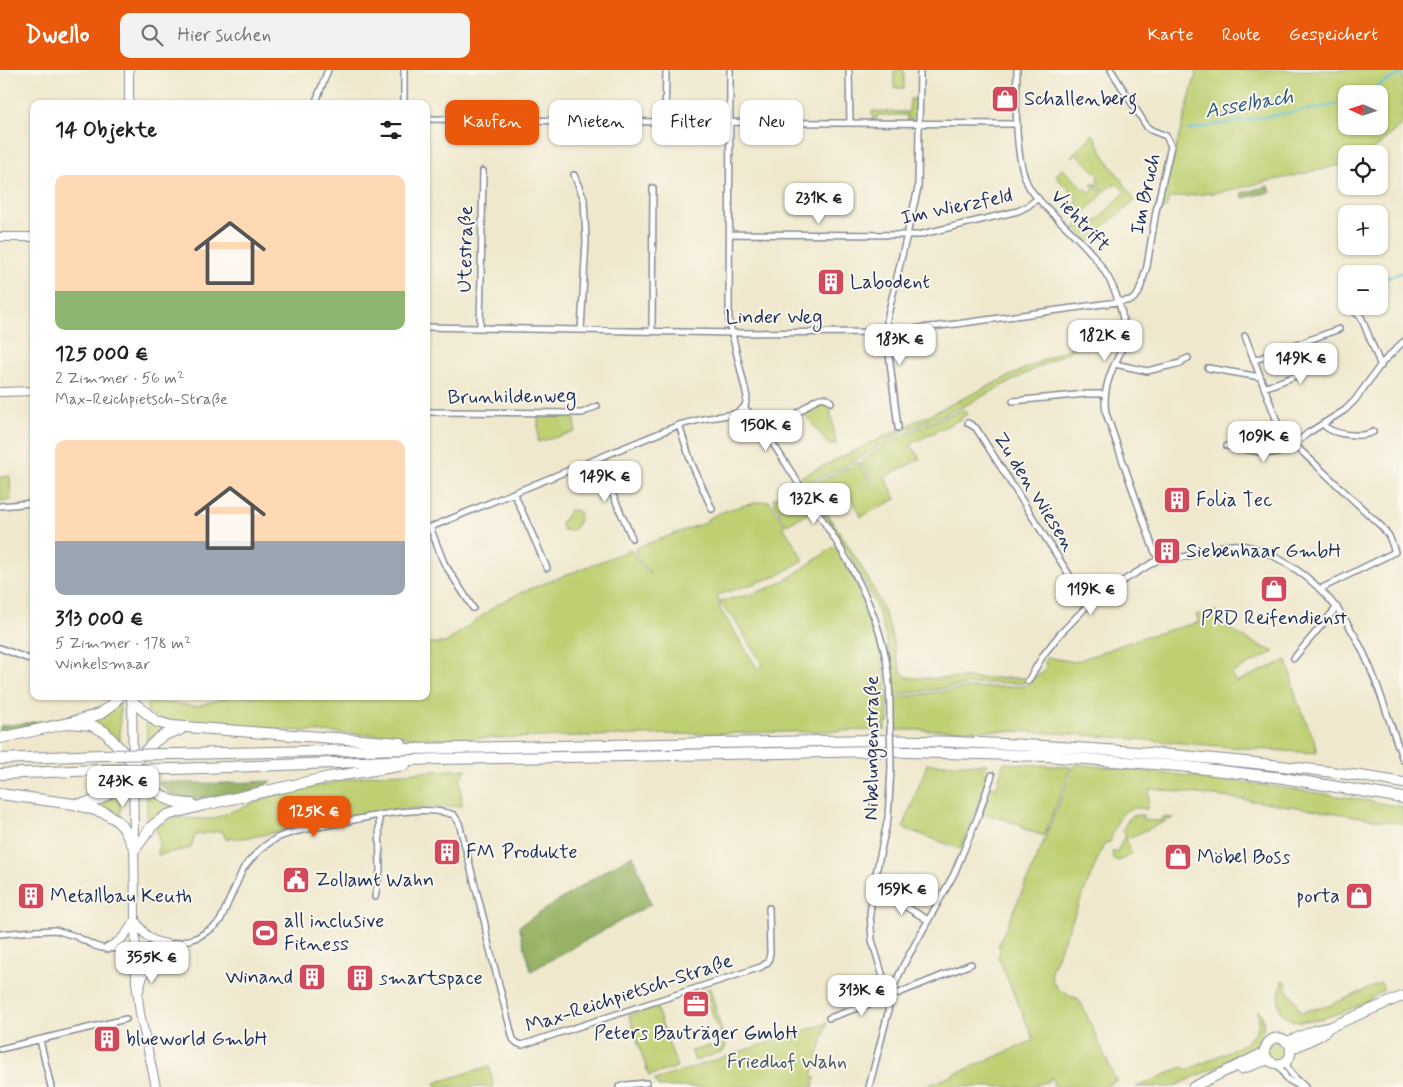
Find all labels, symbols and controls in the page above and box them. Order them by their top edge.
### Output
search box [120,13,470,58]
text: Dwello [25,20,90,51]
icon: search [138,21,166,49]
text: Hier suchen [178,23,271,48]
text: Karte [1148,23,1194,47]
text: Route [1222,23,1261,47]
text: Gespeichert [1289,23,1378,47]
water label: Asselbach [1202,82,1296,126]
shop icon: Schallenberg [990,84,1020,114]
north arrow [1338,85,1388,135]
map controls [1338,85,1388,315]
place label: Schallenberg [1024,86,1137,115]
chip: Kaufen [445,100,539,145]
chip: Mieten [549,100,642,145]
chip: Filter [652,100,730,145]
chip: Neu [740,100,803,145]
text: 14 Objekte [55,116,157,144]
icon: filters [377,116,405,144]
button: locate [1338,145,1388,195]
street label: Im Bruch [1124,151,1168,237]
pin: 231K € [778,182,860,225]
street label: Im Wierzfeld [899,182,1015,232]
street label: Viehtrift [1044,184,1116,258]
text: 231K € [796,188,842,209]
street label: Utestraße [452,205,480,293]
button: + [1338,205,1388,255]
icon: home [185,208,275,298]
button: − [1338,265,1388,315]
building icon: Labodent [816,267,846,297]
place label: Labodent [850,269,930,296]
street label: Linder Weg [726,304,822,332]
pin: 182K € [1064,320,1146,362]
pin: 183K € [859,324,941,366]
text: 182K € [1079,325,1131,346]
text: 183K € [876,329,924,350]
text: 125 000 € [55,340,149,368]
pin: 149K € [1260,342,1342,385]
text: 149K € [1275,348,1327,369]
text: 2 Zimmer · 56 m² [55,368,184,389]
street label: Brunhildenweg [447,382,577,413]
text: Max-Reichpietsch-Straße [55,389,228,410]
pin: 150K € [725,410,807,452]
text: 150K € [740,415,792,436]
pin: 109K € [1223,420,1305,463]
text: 109K € [1239,426,1289,447]
street label: Zu den Wiesen [987,427,1082,557]
pin: 149K € [564,460,646,503]
text: 149K € [579,466,631,487]
icon: home [185,473,275,563]
pin: 132K € [773,482,855,525]
building icon: Folia Tec [1162,485,1192,515]
place label: Folia Tec [1196,487,1272,514]
text: 132K € [789,488,839,509]
building icon: Siebenhaar GmbH [1152,536,1182,566]
place label: Siebenhaar GmbH [1186,538,1341,565]
pin: 119K € [1050,574,1132,616]
shop icon: PRD Reifendienst [1259,574,1289,604]
text: 119K € [1067,579,1115,600]
text: 313 000 € [55,605,144,633]
place label: PRD Reifendienst [1201,605,1347,632]
text: 5 Zimmer · 178 m² [55,633,191,654]
text: Winkelsmaar [55,654,150,675]
street label: Nibelungenstraße [859,675,887,821]
pin: 243K € [82,766,164,808]
text: 243K € [98,771,148,792]
pin: 125K € [273,796,355,838]
text: 125K € [289,801,339,822]
building icon: FM Produkte [432,837,462,867]
place label: FM Produkte [466,839,578,866]
shop icon: Möbel Boss [1163,842,1193,872]
place label: Möbel Boss [1197,844,1290,871]
public building icon: Zollamt Wahn [281,865,311,895]
place label: Zollamt Wahn [315,867,434,894]
pin: 159K € [861,874,943,916]
text: 159K € [877,879,927,900]
building icon: Metallbau Keuth [16,881,46,911]
shop icon: porta [1344,881,1374,911]
place label: Metallbau Keuth [50,883,192,910]
place label: porta [1296,883,1340,910]
place label: all inclusive Fitness [284,908,384,958]
sports icon: all inclusive Fitness [250,918,280,948]
pin: 355K € [111,942,193,984]
text: 355K € [127,947,177,968]
street label: Max-Reichpietsch-Straße [522,948,736,1040]
building icon: Winand [297,962,327,992]
building icon: smartspace [345,963,375,993]
place label: Winand [225,964,293,991]
place label: smartspace [379,965,483,992]
pin: 313K € [821,974,903,1017]
text: 313K € [839,980,885,1001]
office icon: Peters Bauträger GmbH [681,989,711,1019]
place label: Peters Bauträger GmbH [594,1020,798,1047]
building icon: blueworld GmbH [92,1024,122,1054]
place label: blueworld GmbH [126,1026,268,1053]
park label: Friedhof Wahn [727,1049,847,1076]

